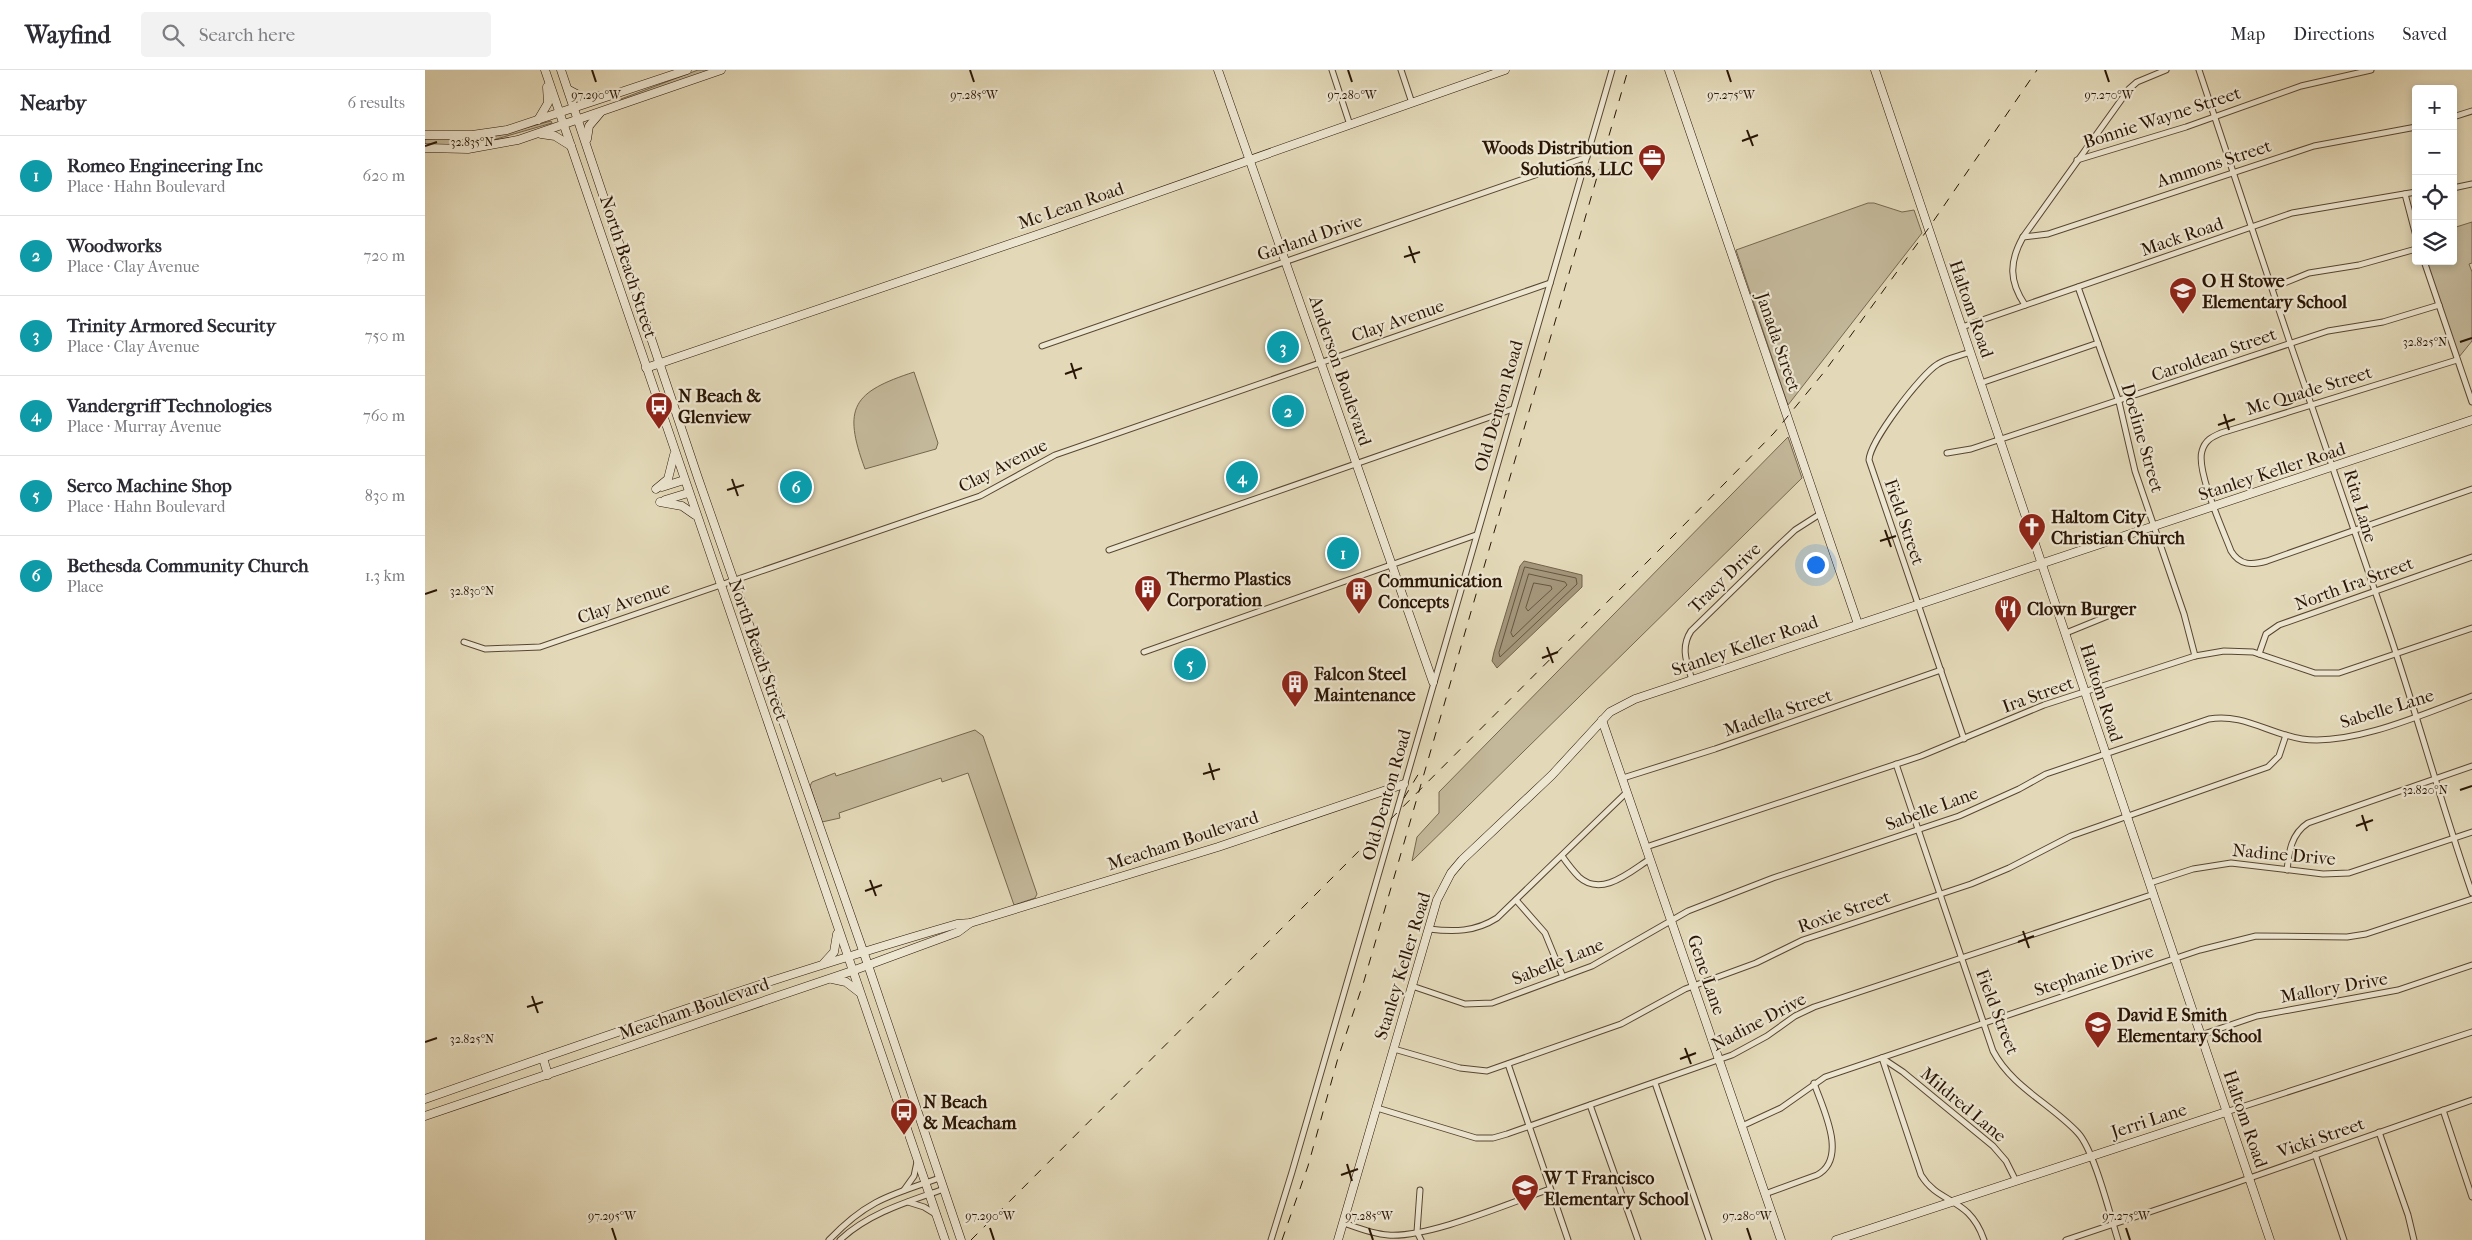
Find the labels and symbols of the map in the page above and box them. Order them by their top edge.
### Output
street label: Bonnie Wayne Street [2081,82,2244,153]
text: 97.290°W [571,88,622,102]
text: 97.285°W [950,88,999,102]
text: 97.280°W [1327,88,1378,102]
text: 97.275°W [1707,88,1756,102]
text: 97.270°W [2085,88,2135,102]
text: 32.835°N [450,135,494,149]
street label: Ammons Street [2153,135,2274,193]
place label: Woods Distribution Solutions, LLC [1482,138,1634,180]
office icon: Woods Distribution Solutions, LLC [1637,143,1667,182]
street label: Mc Lean Road [1015,178,1127,234]
street label: North Beach Street [595,193,661,342]
street label: Garland Drive [1255,210,1365,266]
street label: Mack Road [2138,213,2226,261]
street label: Haltom Road [1945,257,1998,361]
place label: O H Stowe Elementary School [2202,271,2348,313]
school or university icon: O H Stowe Elementary School [2168,276,2198,315]
street label: Janada Street [1751,288,1805,395]
street label: Anderson Boulevard [1304,292,1376,449]
street label: Clay Avenue [1349,295,1447,347]
street label: Caroldean Street [2149,324,2280,386]
pin: 3 [1267,328,1299,366]
text: 32.825°N [2403,335,2447,349]
street label: Old Denton Road [1470,338,1528,474]
street label: Mc Quade Street [2244,362,2375,420]
street label: Doeline Street [2116,381,2168,496]
place label: N Beach & Glenview [678,386,761,428]
bus stop icon: N Beach & Glenview [644,391,674,430]
pin: 2 [1272,392,1304,430]
street label: Clay Avenue [955,435,1051,497]
street label: Stanley Keller Road [2196,438,2348,506]
pin: 4 [1226,458,1258,496]
street label: Rita Lane [2339,467,2381,545]
pin: 6 [780,468,812,506]
street label: Field Street [1879,476,1929,568]
place label: Haltom City Christian Church [2051,507,2186,549]
church icon: Haltom City Christian Church [2017,512,2047,551]
pin: 1 [1327,534,1359,572]
street label: Tracy Drive [1685,538,1766,618]
your location [1803,552,1829,578]
street label: North Ira Street [2292,553,2417,615]
place label: Thermo Plastics Corporation [1166,569,1291,611]
place label: Communication Concepts [1378,571,1503,613]
building icon: Thermo Plastics Corporation [1133,574,1163,613]
street label: North Beach Street [724,576,792,724]
building icon: Communication Concepts [1344,576,1374,615]
street label: Clay Avenue [575,577,673,629]
text: 32.830°N [450,584,494,598]
restaurant icon: Clown Burger [1993,594,2023,633]
place label: Clown Burger [2027,599,2136,620]
street label: Stanley Keller Road [1669,611,1821,681]
street label: Haltom Road [2075,641,2127,745]
pin: 5 [1174,645,1206,683]
place label: Falcon Steel Maintenance [1313,664,1416,706]
building icon: Falcon Steel Maintenance [1280,669,1310,708]
street label: Ira Street [1999,672,2077,718]
street label: Madella Street [1721,684,1835,741]
street label: Sabelle Lane [2338,685,2437,733]
street label: Old Denton Road [1358,727,1416,863]
street label: Sabelle Lane [1883,783,1981,835]
text: 32.820°N [2402,783,2448,797]
street label: Meacham Boulevard [1105,807,1261,875]
street label: Nadine Drive [2231,840,2337,870]
street label: Roxie Street [1795,886,1894,938]
street label: Stanley Keller Road [1371,889,1436,1042]
street label: Gene Lane [1683,932,1730,1018]
street label: Sabelle Lane [1509,934,1607,990]
street label: Stephanie Drive [2031,941,2157,1001]
street label: Field Street [1971,966,2023,1058]
street label: Mallory Drive [2279,968,2389,1008]
street label: Meacham Boulevard [616,973,772,1045]
street label: Nadine Drive [1708,988,1810,1056]
place label: David E Smith Elementary School [2117,1005,2263,1047]
school or university icon: David E Smith Elementary School [2083,1010,2113,1049]
text: 32.825°N [450,1032,494,1046]
street label: Mildred Lane [1916,1063,2010,1147]
street label: Haltom Road [2219,1067,2272,1171]
place label: N Beach & Meacham [923,1092,1017,1134]
bus stop icon: N Beach & Meacham [889,1097,919,1136]
street label: Jerri Lane [2107,1099,2190,1144]
street label: Vicki Street [2274,1113,2368,1163]
place label: W T Francisco Elementary School [1543,1168,1690,1210]
school or university icon: W T Francisco Elementary School [1510,1173,1540,1212]
text: 97.295°W [588,1209,637,1223]
text: 97.290°W [965,1209,1016,1223]
text: 97.285°W [1345,1209,1394,1223]
text: 97.280°W [1722,1209,1773,1223]
text: 97.275°W [2102,1209,2151,1223]

